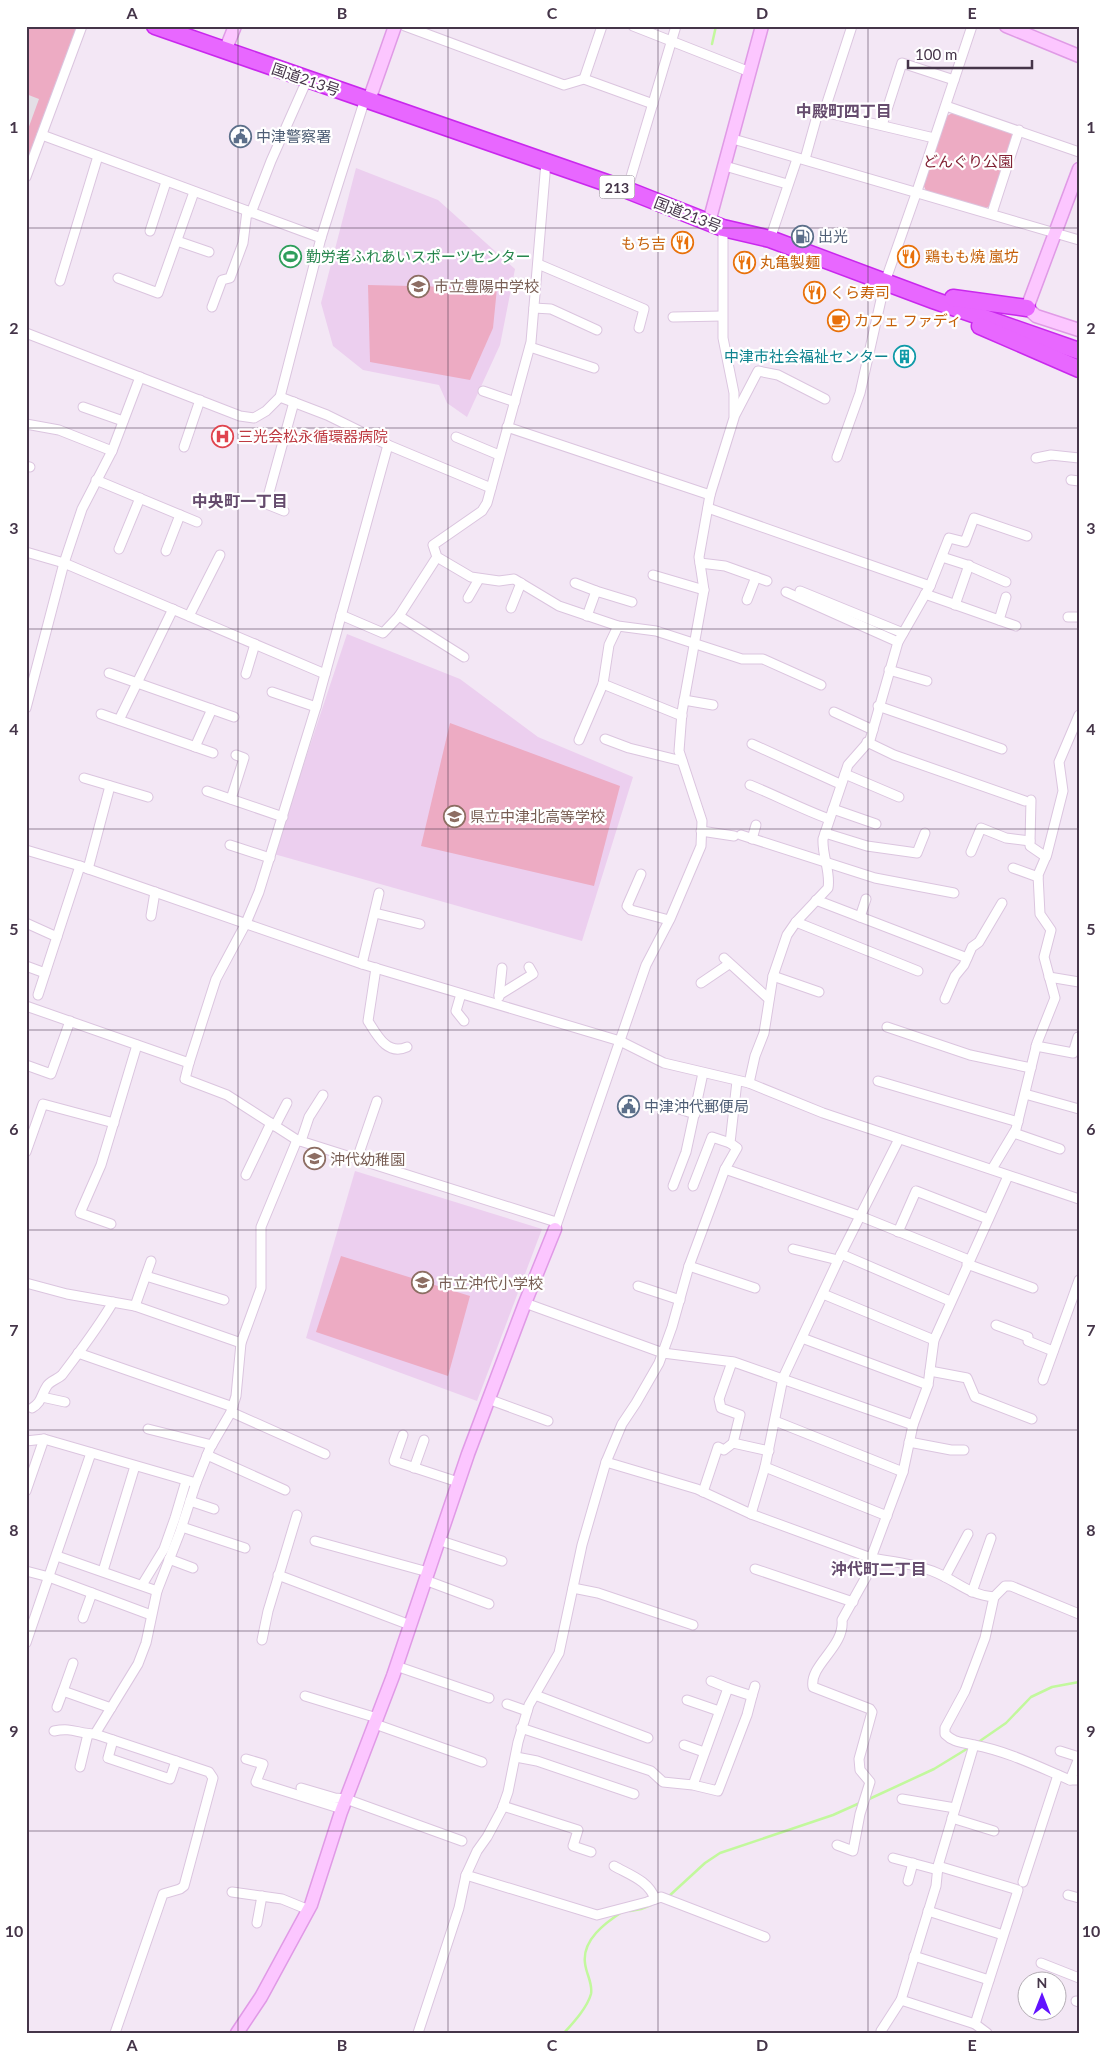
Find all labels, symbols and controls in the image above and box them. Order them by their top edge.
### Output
text: A [125,3,138,22]
text: B [337,3,347,22]
text: C [547,3,558,22]
text: D [756,3,768,22]
text: E [967,3,977,22]
scale bar [908,38,1031,70]
text: 100 m [915,45,957,63]
street label: 国道213号 [269,59,343,99]
district label: 中殿町四丁目 [796,101,892,120]
text: 1 [9,117,19,136]
text: 1 [1086,117,1096,136]
public building icon: 中津警察署 [228,124,252,148]
place label: 中津警察署 [256,127,331,145]
park label: どんぐり公園 [923,152,1013,170]
road number: 213 [600,176,634,198]
street label: 国道213号 [652,193,724,235]
fuel station icon: 出光 [790,224,814,248]
place label: 出光 [818,227,848,245]
restaurant icon: もち吉 [670,231,694,255]
place label: もち吉 [621,234,666,252]
sports icon: 勤労者ふれあいスポーツセンター [278,244,302,268]
restaurant icon: 鶏もも焼 嵐坊 [897,244,921,268]
place label: 勤労者ふれあいスポーツセンター [306,247,531,265]
place label: 鶏もも焼 嵐坊 [925,247,1019,265]
restaurant icon: 丸亀製麺 [732,250,756,274]
place label: 丸亀製麺 [760,253,820,271]
school or university icon: 市立豊陽中学校 [406,274,430,298]
place label: 市立豊陽中学校 [434,277,539,295]
restaurant icon: くら寿司 [802,280,826,304]
place label: くら寿司 [830,283,890,301]
cafe icon: カフェ ファディ [826,308,850,332]
place label: カフェ ファディ [854,311,962,329]
text: 2 [9,318,19,337]
text: 2 [1086,318,1096,337]
building icon: 中津市社会福祉センター [893,344,917,368]
place label: 中津市社会福祉センター [724,347,889,365]
hospital icon: 三光会松永循環器病院 [210,424,234,448]
place label: 三光会松永循環器病院 [238,427,388,445]
district label: 中央町一丁目 [192,491,288,510]
text: 3 [9,518,19,537]
text: 3 [1086,518,1096,537]
text: 4 [9,719,19,738]
text: 4 [1086,719,1096,738]
school or university icon: 県立中津北高等学校 [442,804,466,828]
place label: 県立中津北高等学校 [470,807,605,825]
text: 5 [9,919,19,938]
text: 5 [1086,919,1096,938]
public building icon: 中津沖代郵便局 [616,1094,640,1118]
place label: 中津沖代郵便局 [644,1097,749,1115]
text: 6 [9,1119,19,1138]
text: 6 [1086,1119,1096,1138]
school or university icon: 沖代幼稚園 [302,1147,326,1171]
place label: 沖代幼稚園 [330,1150,405,1168]
school or university icon: 市立沖代小学校 [410,1271,434,1295]
place label: 市立沖代小学校 [438,1274,543,1292]
text: 7 [9,1320,19,1339]
text: 7 [1086,1320,1096,1339]
text: 8 [9,1520,19,1539]
text: 8 [1086,1520,1096,1539]
district label: 沖代町二丁目 [831,1559,927,1578]
text: 9 [9,1721,19,1740]
text: 9 [1086,1721,1096,1740]
text: 10 [5,1921,23,1940]
text: 10 [1082,1921,1100,1940]
north arrow [1018,1972,1068,2022]
text: N [1037,1974,1047,1991]
text: A [125,2035,138,2054]
text: B [337,2035,347,2054]
text: C [547,2035,558,2054]
text: D [756,2035,768,2054]
text: E [967,2035,977,2054]

